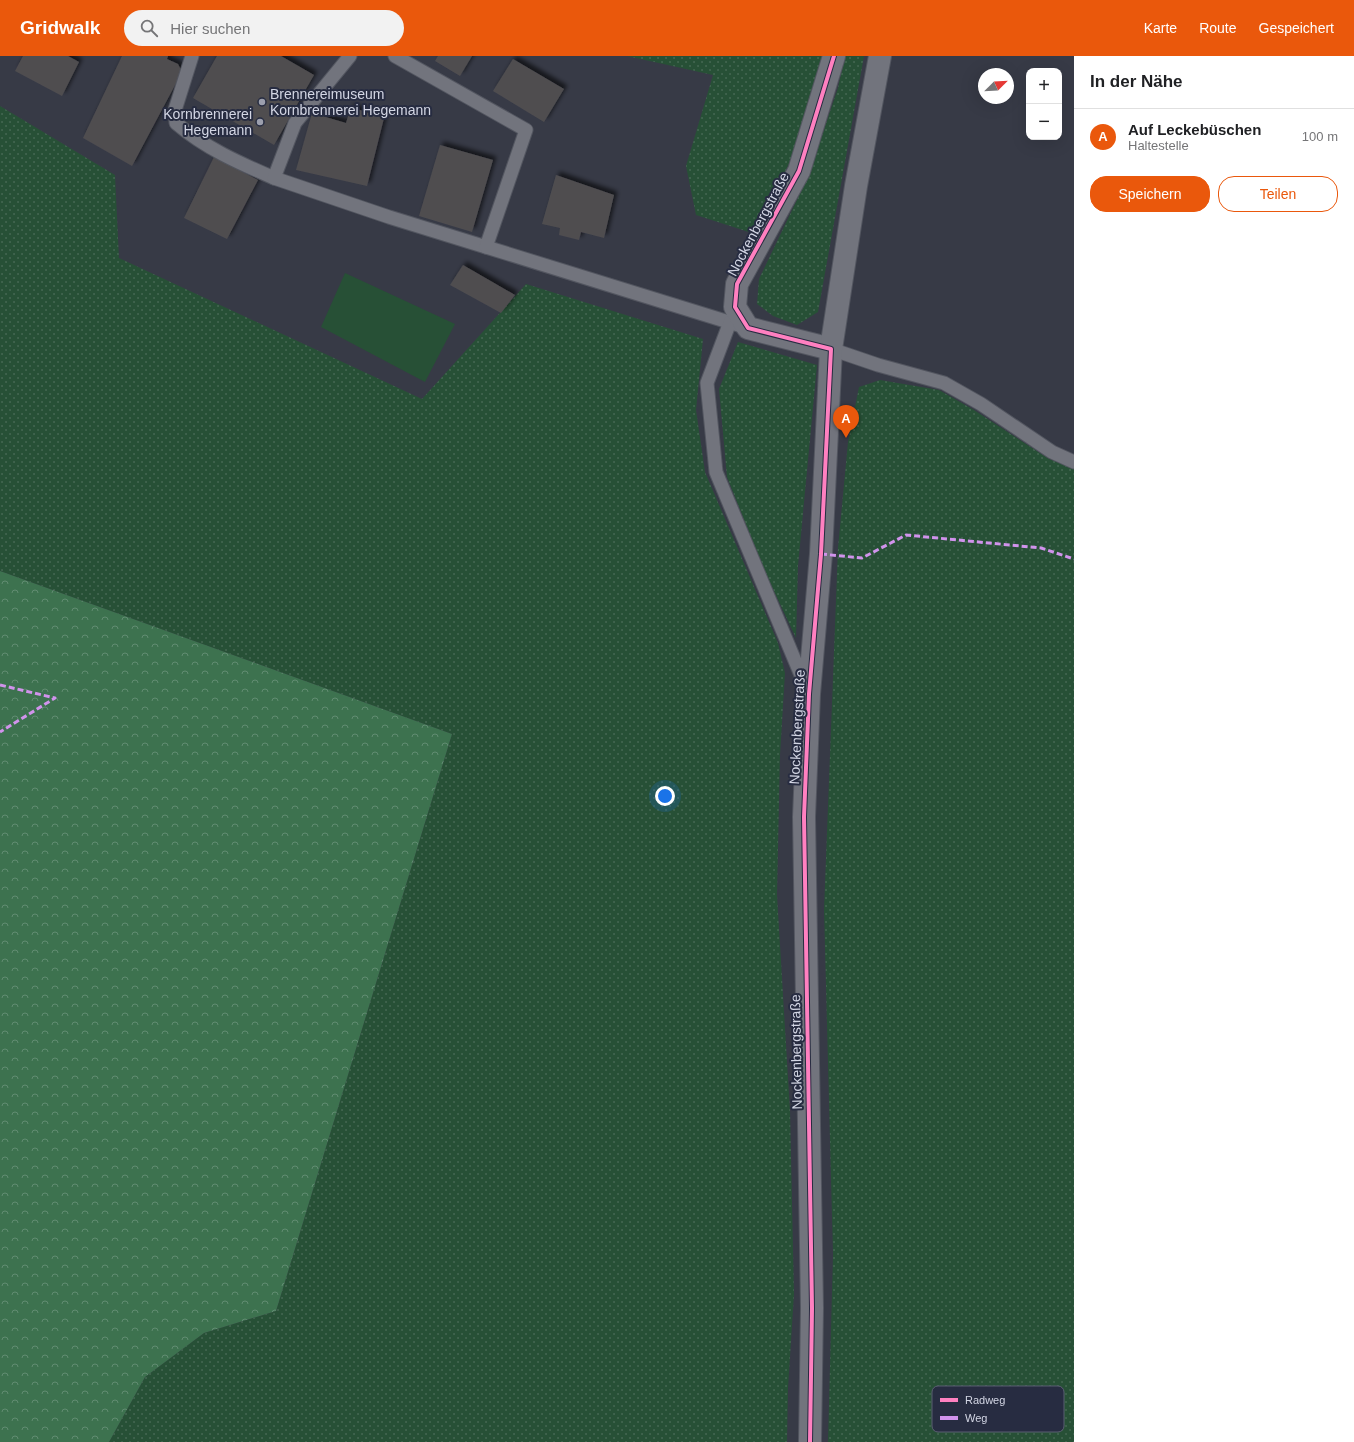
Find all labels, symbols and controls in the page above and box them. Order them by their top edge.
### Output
search box [124,10,404,46]
text: Gridwalk [20,17,100,38]
icon: search [138,17,160,39]
text: Hier suchen [170,20,250,37]
text: Karte [1144,20,1177,36]
text: Route [1199,20,1237,36]
text: Gespeichert [1259,20,1334,36]
north arrow [978,68,1014,104]
map controls [1026,68,1062,140]
button: + [1026,68,1062,104]
text: In der Nähe [1090,72,1183,91]
place label: Brennereimuseum Kornbrennerei Hegemann [270,86,431,118]
marker: Brennereimuseum Kornbrennerei Hegemann [257,97,267,107]
button: − [1026,104,1062,140]
place label: Kornbrennerei Hegemann [163,106,252,138]
marker: Kornbrennerei Hegemann [255,117,265,127]
text: Auf Leckebüschen [1128,121,1261,138]
text: A [1098,129,1108,144]
text: 100 m [1302,129,1338,144]
text: Haltestelle [1128,138,1189,153]
street label: Nockenbergstraße [724,169,792,279]
button: Speichern [1090,176,1210,212]
button: Teilen [1218,176,1338,212]
pin: A [833,405,859,438]
street label: Nockenbergstraße [786,669,808,785]
your location [655,786,675,806]
street label: Nockenbergstraße [787,994,805,1110]
legend [932,1386,1064,1432]
text: Radweg [965,1394,1005,1406]
text: Weg [965,1412,987,1424]

